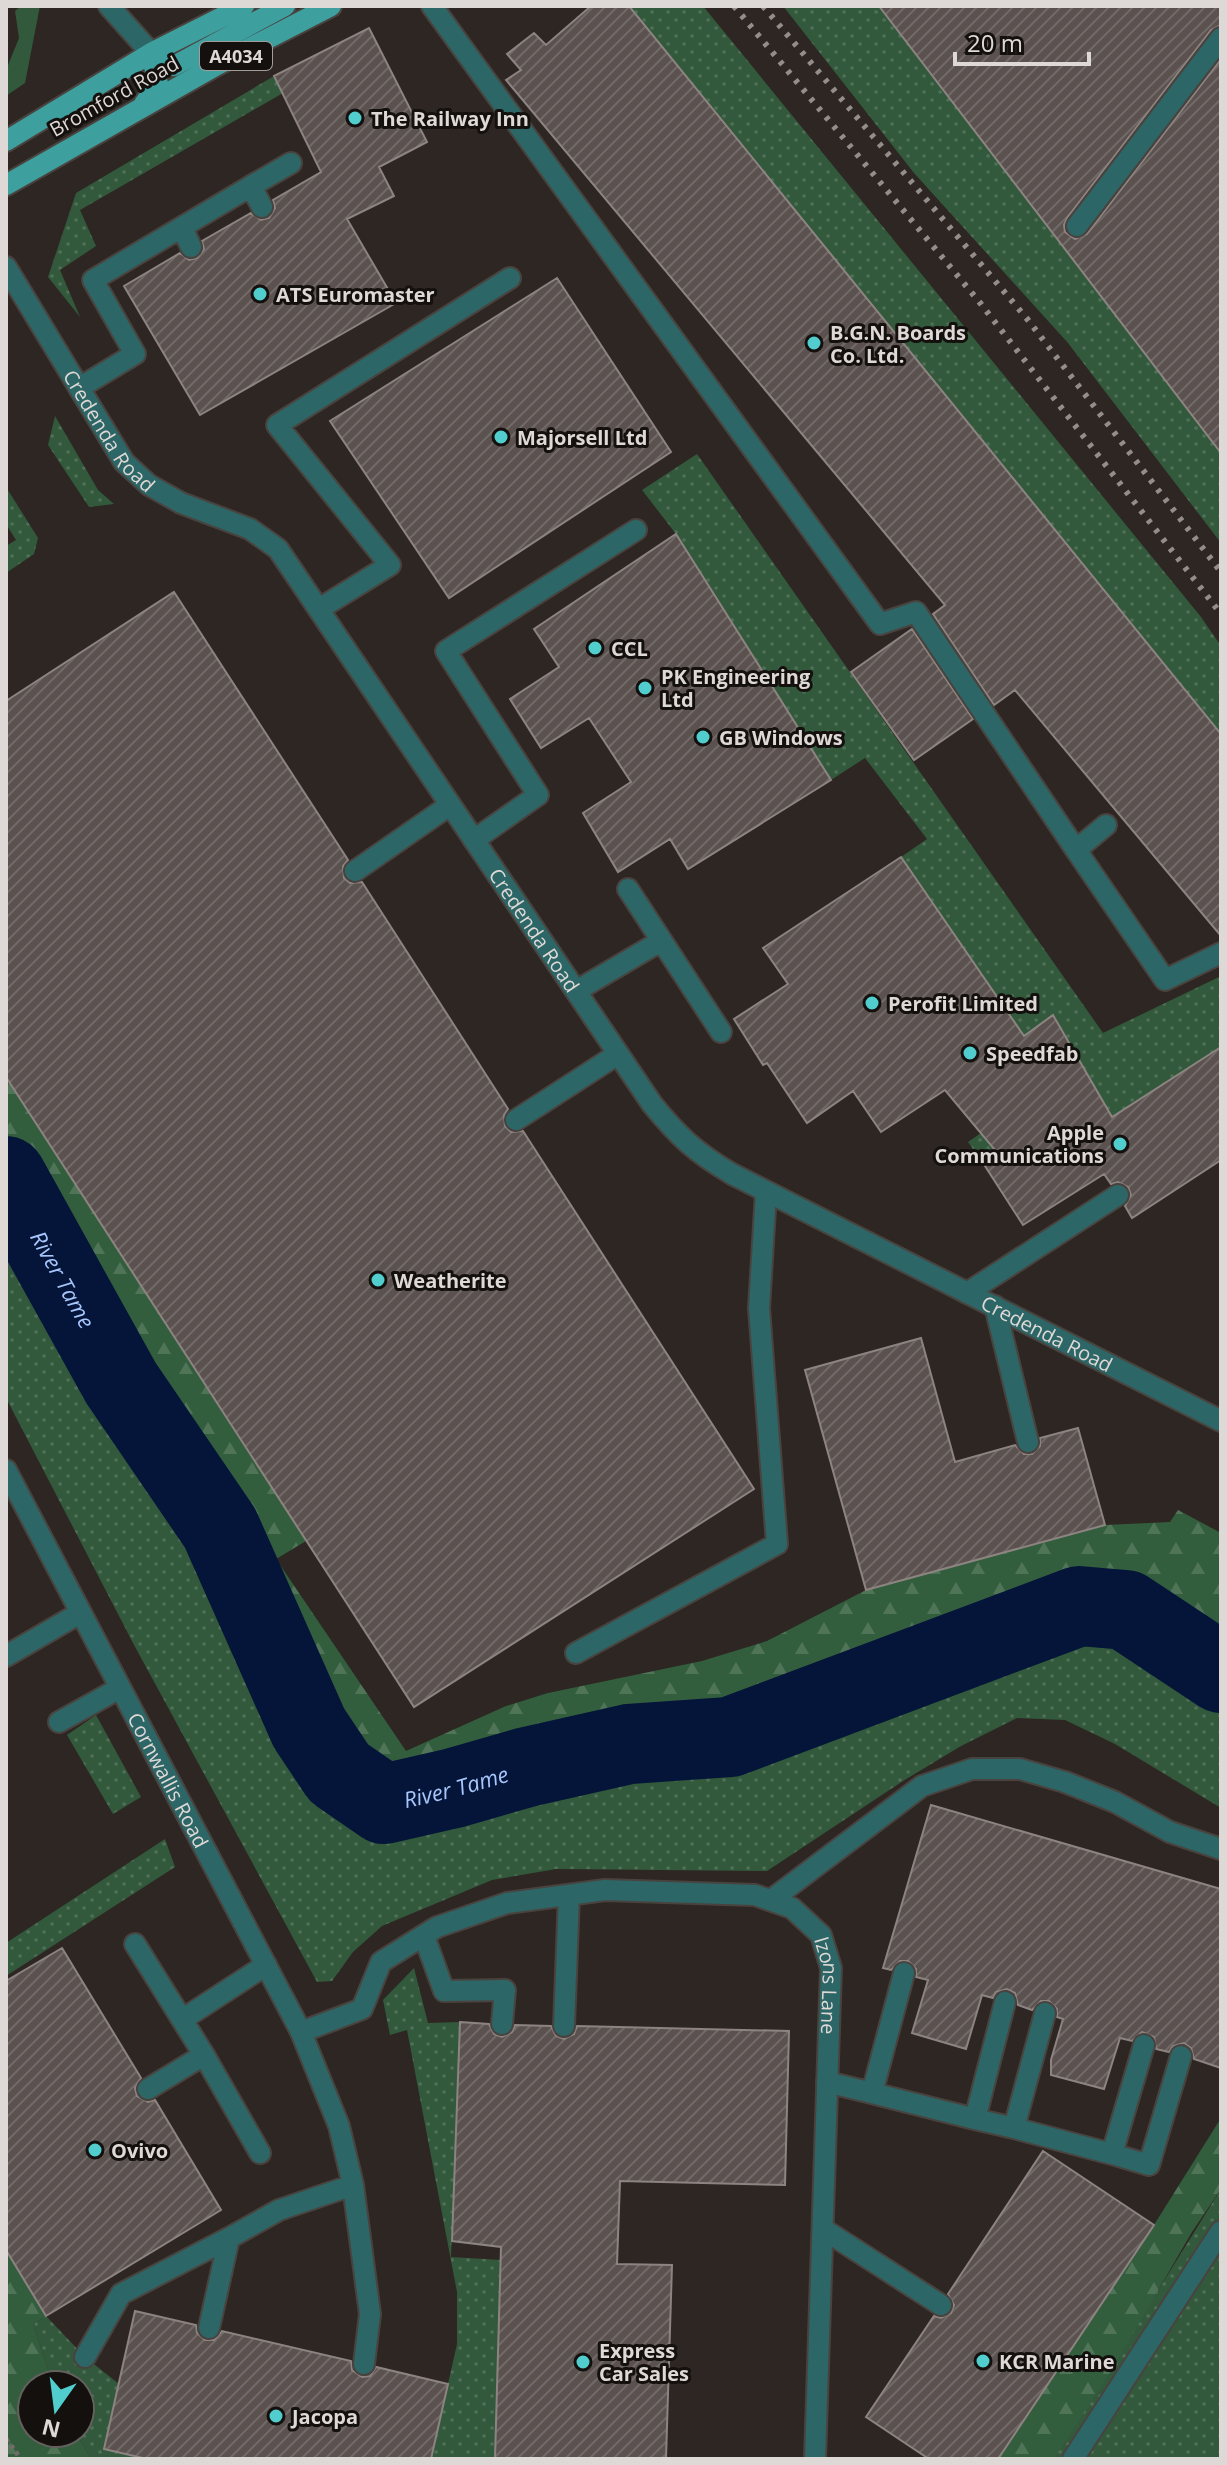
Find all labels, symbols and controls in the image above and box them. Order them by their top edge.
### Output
scale bar [955,16,1089,66]
text: 20 m [967,26,1023,59]
road number: A4034 [200,42,272,70]
street label: Bromford Road [45,49,183,143]
place label: The Railway Inn [371,105,529,132]
marker: The Railway Inn [346,109,364,127]
place label: ATS Euromaster [276,281,435,308]
marker: ATS Euromaster [251,285,269,303]
place label: B.G.N. Boards Co. Ltd. [830,319,966,369]
marker: B.G.N. Boards Co. Ltd. [805,334,823,352]
street label: Credenda Road [58,364,161,498]
place label: Majorsell Ltd [517,424,647,451]
marker: Majorsell Ltd [492,428,510,446]
place label: CCL [611,635,648,662]
marker: CCL [586,639,604,657]
place label: PK Engineering Ltd [661,663,811,713]
marker: PK Engineering Ltd [636,679,654,697]
place label: GB Windows [719,724,843,751]
marker: GB Windows [694,728,712,746]
street label: Credenda Road [483,863,586,997]
place label: Perofit Limited [888,990,1038,1017]
marker: Perofit Limited [863,994,881,1012]
place label: Speedfab [986,1040,1078,1067]
marker: Speedfab [961,1044,979,1062]
place label: Apple Communications [935,1119,1104,1169]
marker: Apple Communications [1111,1135,1129,1153]
water label: River Tame [24,1225,102,1333]
place label: Weatherite [394,1267,507,1294]
marker: Weatherite [369,1271,387,1289]
street label: Credenda Road [977,1289,1117,1378]
street label: Cornwallis Road [122,1707,215,1852]
water label: River Tame [400,1758,512,1814]
street label: Izons Lane [809,1933,845,2035]
place label: Ovivo [111,2137,168,2164]
marker: Ovivo [86,2141,104,2159]
place label: Express Car Sales [599,2337,689,2387]
place label: KCR Marine [999,2348,1115,2375]
marker: KCR Marine [974,2352,992,2370]
marker: Express Car Sales [574,2353,592,2371]
north arrow [16,2369,96,2449]
place label: Jacopa [290,2403,358,2430]
marker: Jacopa [267,2407,285,2425]
text: N [39,2413,63,2446]

